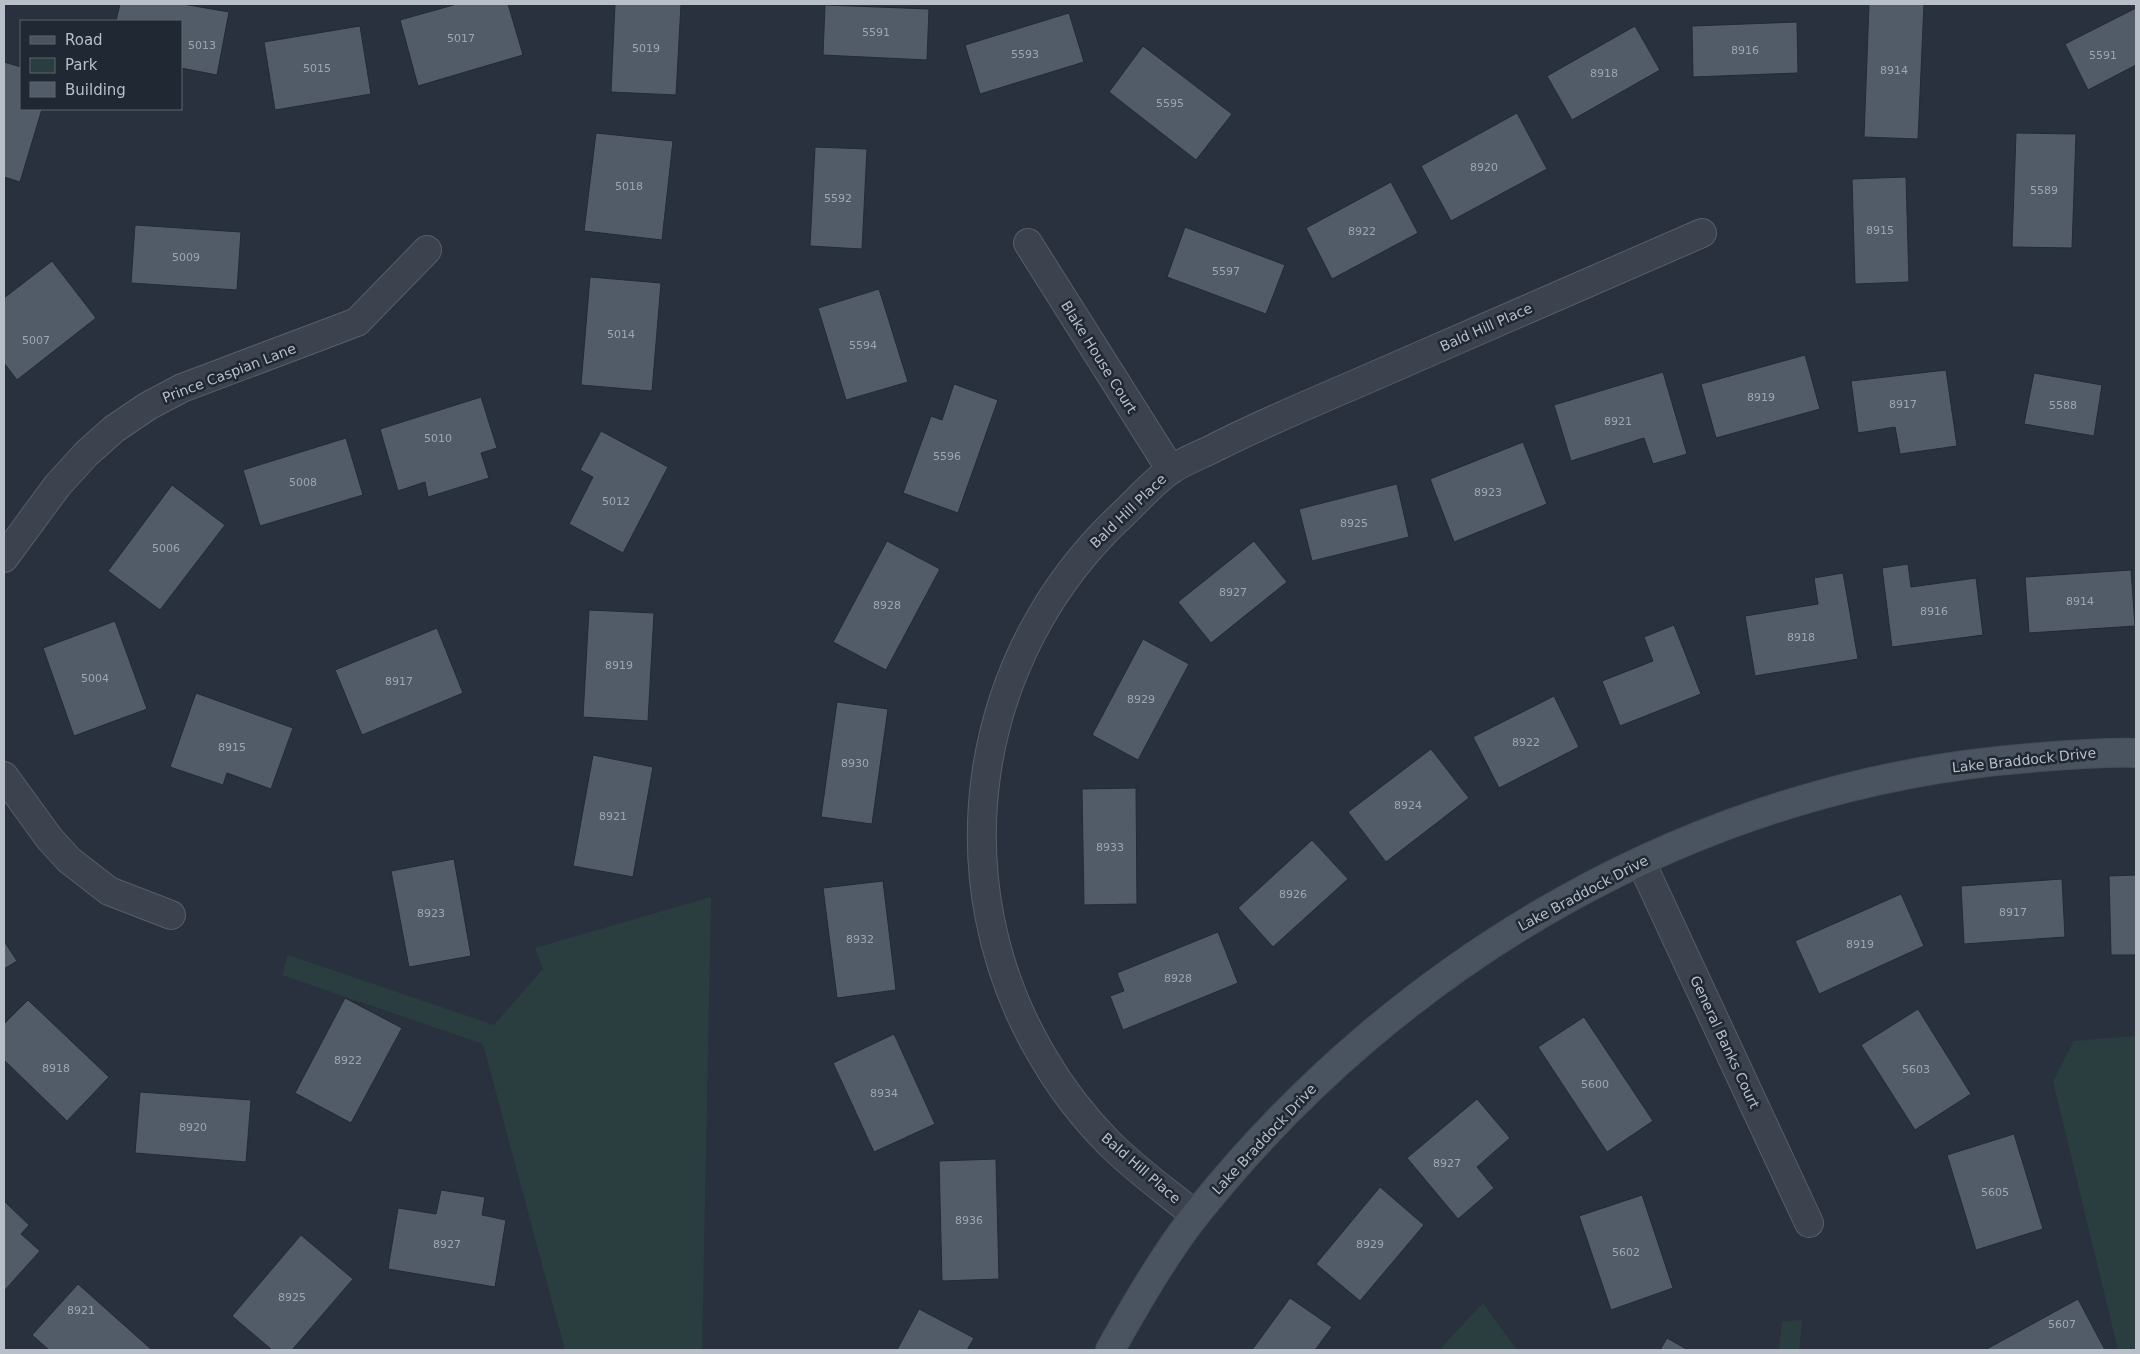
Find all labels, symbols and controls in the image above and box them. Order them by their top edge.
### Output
legend [20,20,182,110]
house number: 5591 [862,26,890,39]
text: Road [65,31,103,49]
house number: 5017 [447,32,475,45]
house number: 5013 [188,39,216,52]
house number: 5019 [632,42,660,55]
house number: 8916 [1731,44,1759,57]
house number: 5593 [1011,48,1039,61]
house number: 5591 [2089,49,2117,62]
text: Park [65,56,98,74]
house number: 5015 [303,62,331,75]
house number: 8914 [1880,64,1908,77]
house number: 8918 [1590,67,1618,80]
text: Building [65,81,126,99]
house number: 5595 [1156,97,1184,110]
house number: 8920 [1470,161,1498,174]
house number: 5018 [615,180,643,193]
house number: 5589 [2030,184,2058,197]
house number: 5592 [824,192,852,205]
house number: 8915 [1866,224,1894,237]
house number: 8922 [1348,225,1376,238]
house number: 5009 [172,251,200,264]
house number: 5597 [1212,265,1240,278]
street label: Blake House Court [1058,298,1140,417]
street label: Bald Hill Place [1437,300,1535,354]
house number: 5014 [607,328,635,341]
house number: 5007 [22,334,50,347]
house number: 5594 [849,339,877,352]
street label: Prince Caspian Lane [160,340,298,406]
house number: 8919 [1747,391,1775,404]
house number: 8917 [1889,398,1917,411]
house number: 5588 [2049,399,2077,412]
house number: 8921 [1604,415,1632,428]
house number: 5010 [424,432,452,445]
house number: 5596 [933,450,961,463]
street label: Bald Hill Place [1087,471,1169,551]
house number: 5008 [289,476,317,489]
house number: 8923 [1474,486,1502,499]
house number: 5012 [602,495,630,508]
house number: 8925 [1340,517,1368,530]
house number: 5006 [152,542,180,555]
house number: 8927 [1219,586,1247,599]
house number: 8914 [2066,595,2094,608]
house number: 8928 [873,599,901,612]
house number: 8916 [1920,605,1948,618]
house number: 8918 [1787,631,1815,644]
house number: 8919 [605,659,633,672]
house number: 5004 [81,672,109,685]
house number: 8917 [385,675,413,688]
house number: 8929 [1127,693,1155,706]
house number: 8922 [1512,736,1540,749]
house number: 8915 [218,741,246,754]
street label: Lake Braddock Drive [1951,744,2097,776]
house number: 8930 [841,757,869,770]
house number: 8924 [1394,799,1422,812]
house number: 8921 [599,810,627,823]
house number: 8933 [1096,841,1124,854]
street label: Lake Braddock Drive [1515,852,1651,934]
house number: 8926 [1279,888,1307,901]
house number: 8917 [1999,906,2027,919]
house number: 8923 [417,907,445,920]
house number: 8932 [846,933,874,946]
house number: 8919 [1846,938,1874,951]
house number: 8928 [1164,972,1192,985]
street label: General Banks Court [1687,973,1763,1112]
house number: 8922 [334,1054,362,1067]
house number: 8918 [42,1062,70,1075]
house number: 5603 [1902,1063,1930,1076]
house number: 5600 [1581,1078,1609,1091]
street label: Lake Braddock Drive [1209,1081,1319,1197]
house number: 8934 [870,1087,898,1100]
house number: 8920 [179,1121,207,1134]
street label: Bald Hill Place [1098,1129,1184,1207]
house number: 8927 [1433,1157,1461,1170]
house number: 5605 [1981,1186,2009,1199]
house number: 8936 [955,1214,983,1227]
house number: 8927 [433,1238,461,1251]
house number: 8929 [1356,1238,1384,1251]
house number: 5602 [1612,1246,1640,1259]
house number: 8925 [278,1291,306,1304]
house number: 8921 [67,1304,95,1317]
house number: 5607 [2048,1318,2076,1331]

